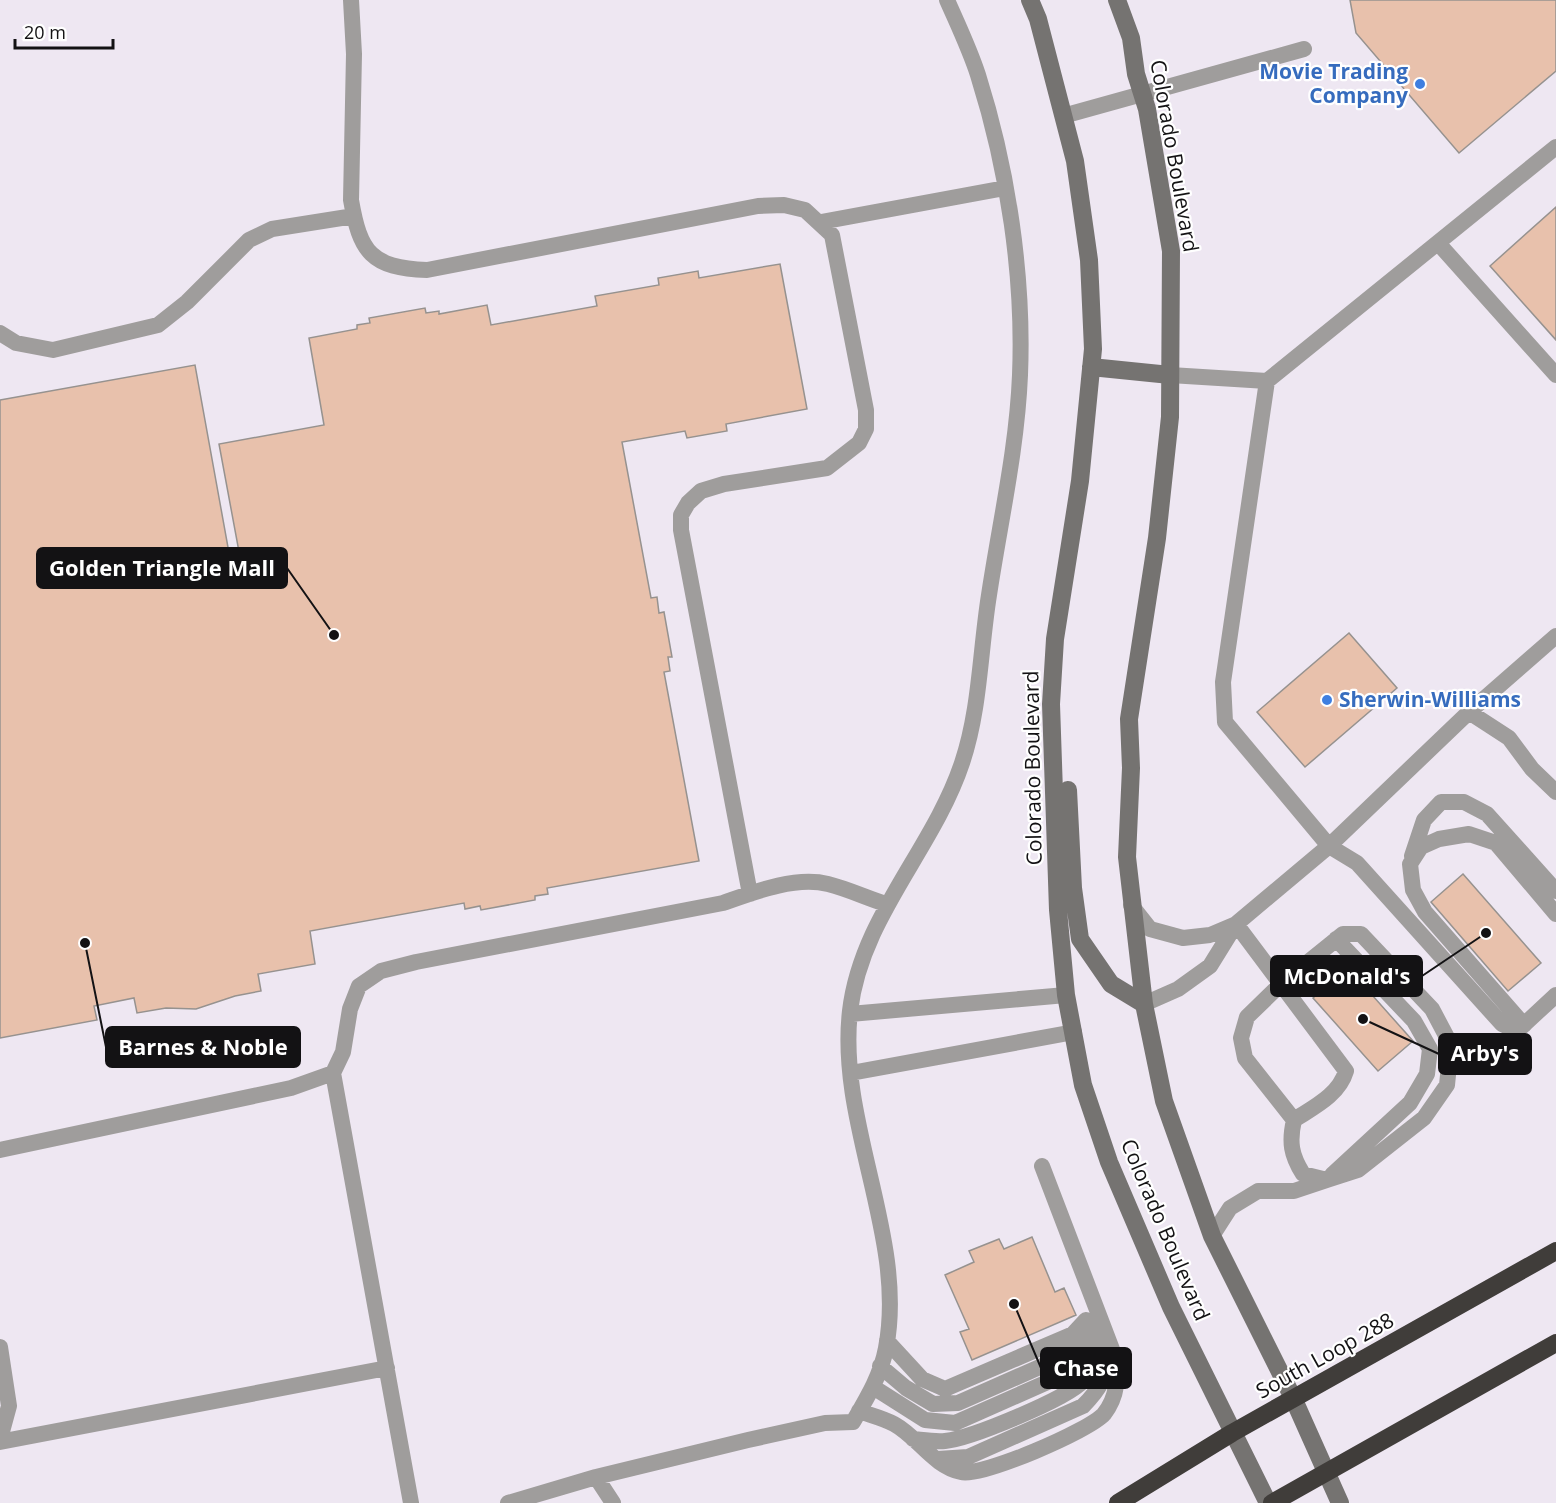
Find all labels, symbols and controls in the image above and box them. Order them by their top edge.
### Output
scale bar [15,12,112,50]
text: 20 m [24,20,66,44]
street label: Colorado Boulevard [1144,57,1206,254]
place label: Movie Trading Company [1259,57,1408,109]
marker: Movie Trading Company [1413,77,1427,91]
callout: Golden Triangle Mall [37,548,287,588]
text: Golden Triangle Mall [49,552,275,582]
street label: Colorado Boulevard [1016,670,1048,866]
place label: Sherwin-Williams [1339,685,1521,713]
marker: Sherwin-Williams [1320,693,1334,707]
callout: McDonald's [1271,956,1422,996]
text: McDonald's [1283,960,1411,990]
callout: Barnes & Noble [106,1027,300,1067]
text: Barnes & Noble [118,1031,288,1061]
callout: Arby's [1439,1034,1531,1074]
text: Arby's [1451,1037,1519,1067]
street label: Colorado Boulevard [1115,1135,1217,1325]
street label: South Loop 288 [1251,1306,1398,1405]
callout: Chase [1041,1348,1131,1388]
text: Chase [1053,1352,1119,1382]

